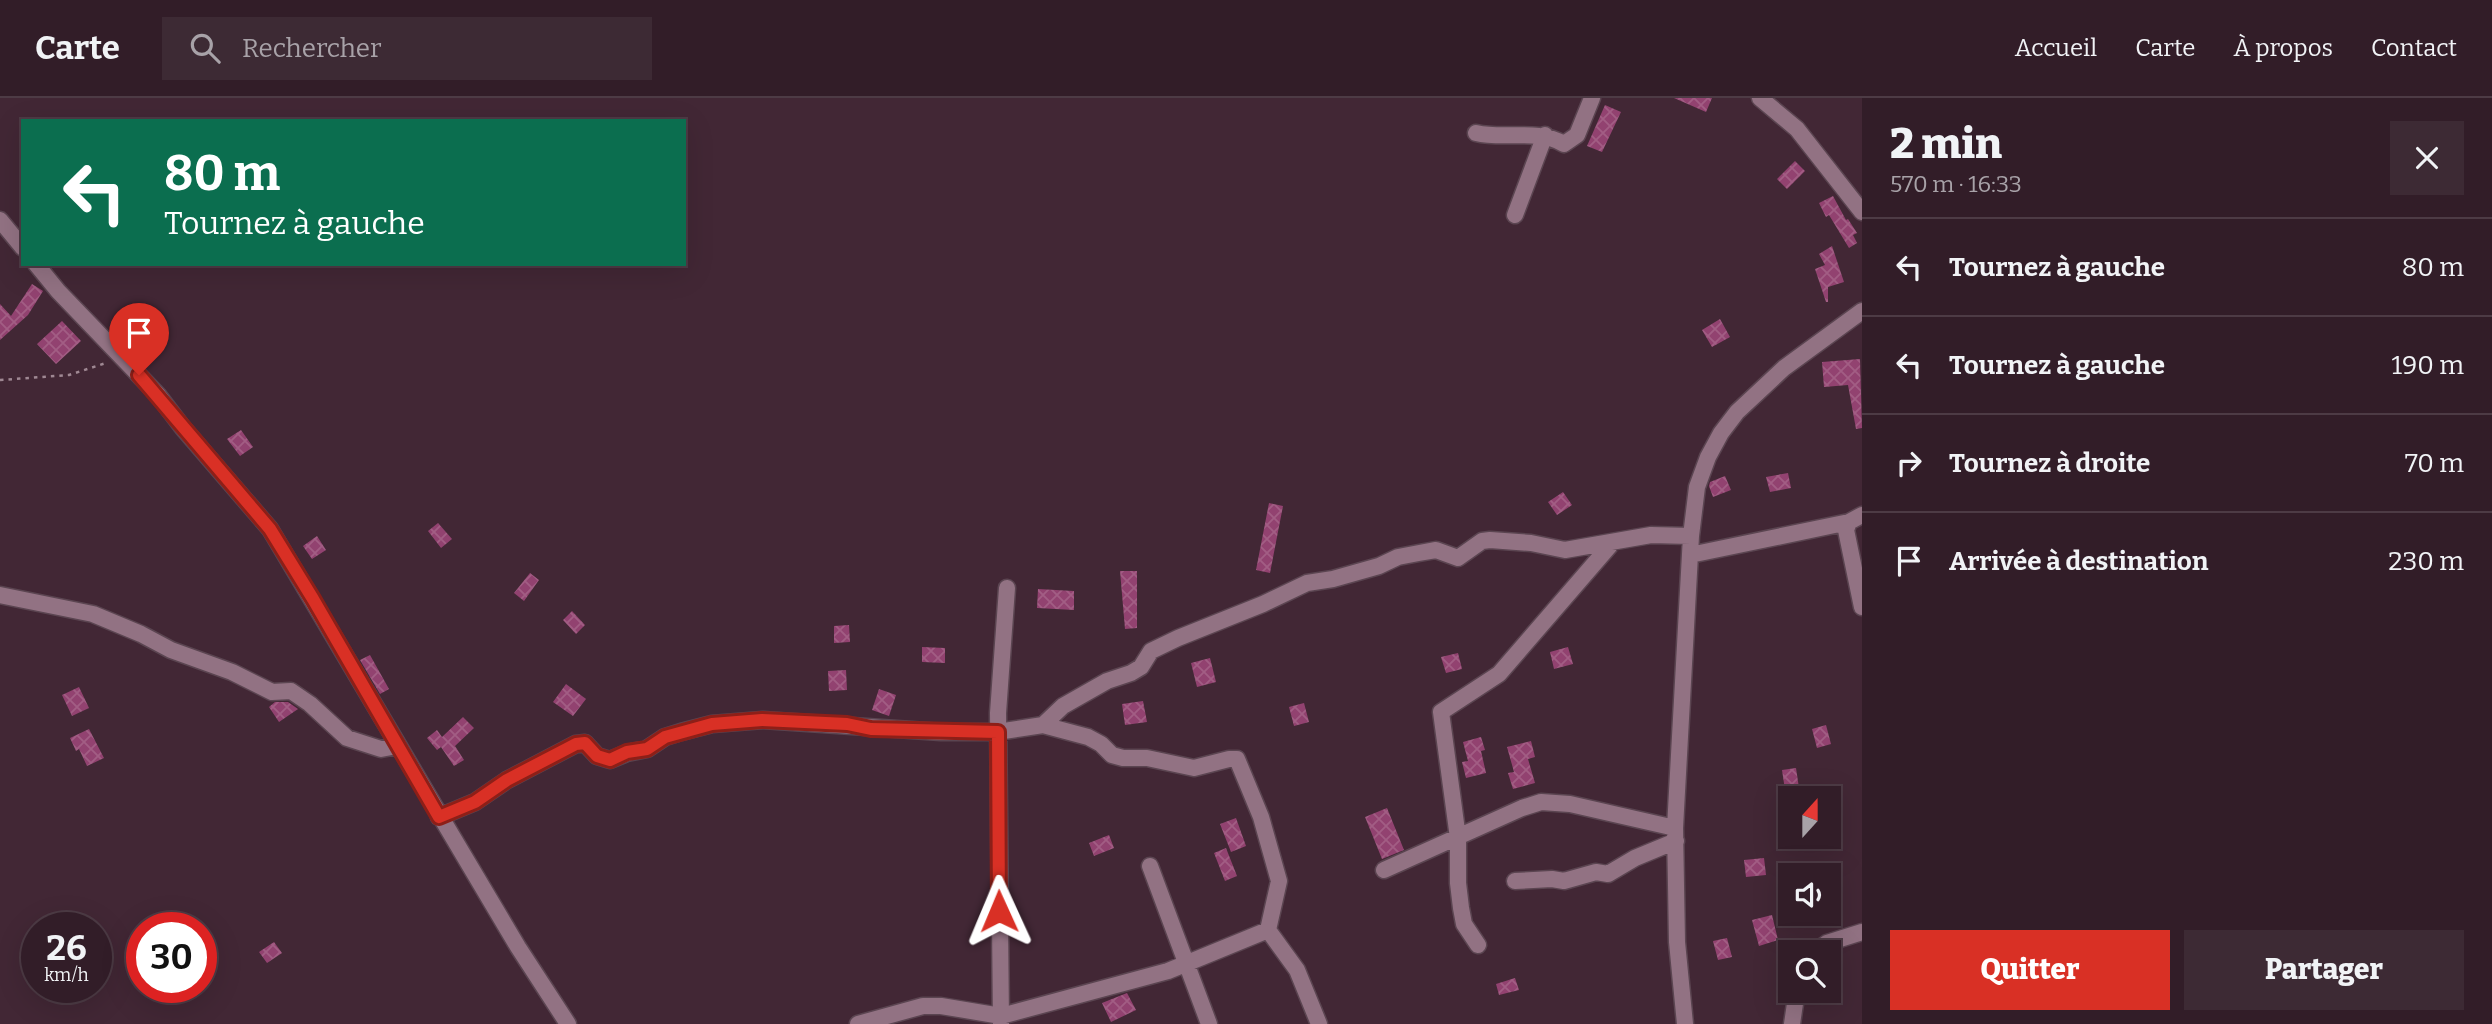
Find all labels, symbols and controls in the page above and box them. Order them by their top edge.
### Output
search box [162,17,652,80]
text: Carte [35,28,120,68]
icon: search [186,29,224,67]
text: Rechercher [242,33,382,64]
text: Accueil [2015,34,2097,62]
text: Carte [2135,34,2195,62]
text: À propos [2233,34,2333,62]
text: Contact [2371,34,2457,62]
text: 2 min [1890,119,2002,169]
button: close [2390,121,2464,195]
text: 80 m [164,144,280,203]
icon: left [49,147,140,238]
text: 570 m · 16:33 [1890,170,2022,198]
text: Tournez à gauche [164,204,425,242]
icon: left [1890,248,1928,286]
text: Tournez à gauche [1949,252,2165,283]
text: 80 m [2402,252,2464,283]
pin [109,303,169,375]
icon: arrive [120,314,158,352]
icon: left [1890,346,1928,384]
text: Tournez à gauche [1949,350,2165,381]
text: 190 m [2392,350,2464,381]
icon: right [1890,444,1928,482]
text: Tournez à droite [1949,448,2150,479]
text: 70 m [2405,448,2464,479]
icon: arrive [1890,542,1928,580]
text: Arrivée à destination [1949,546,2208,577]
text: 230 m [2388,546,2464,577]
north arrow [1778,786,1841,849]
map controls [1778,786,1841,1003]
button: sound [1778,863,1841,926]
position arrow [962,874,1036,948]
speed limit sign: 30 [126,912,217,1003]
text: 26 [46,927,87,969]
button: Quitter [1890,930,2170,1010]
button: Partager [2184,930,2464,1010]
button: search [1778,940,1841,1003]
text: km/h [44,964,89,986]

